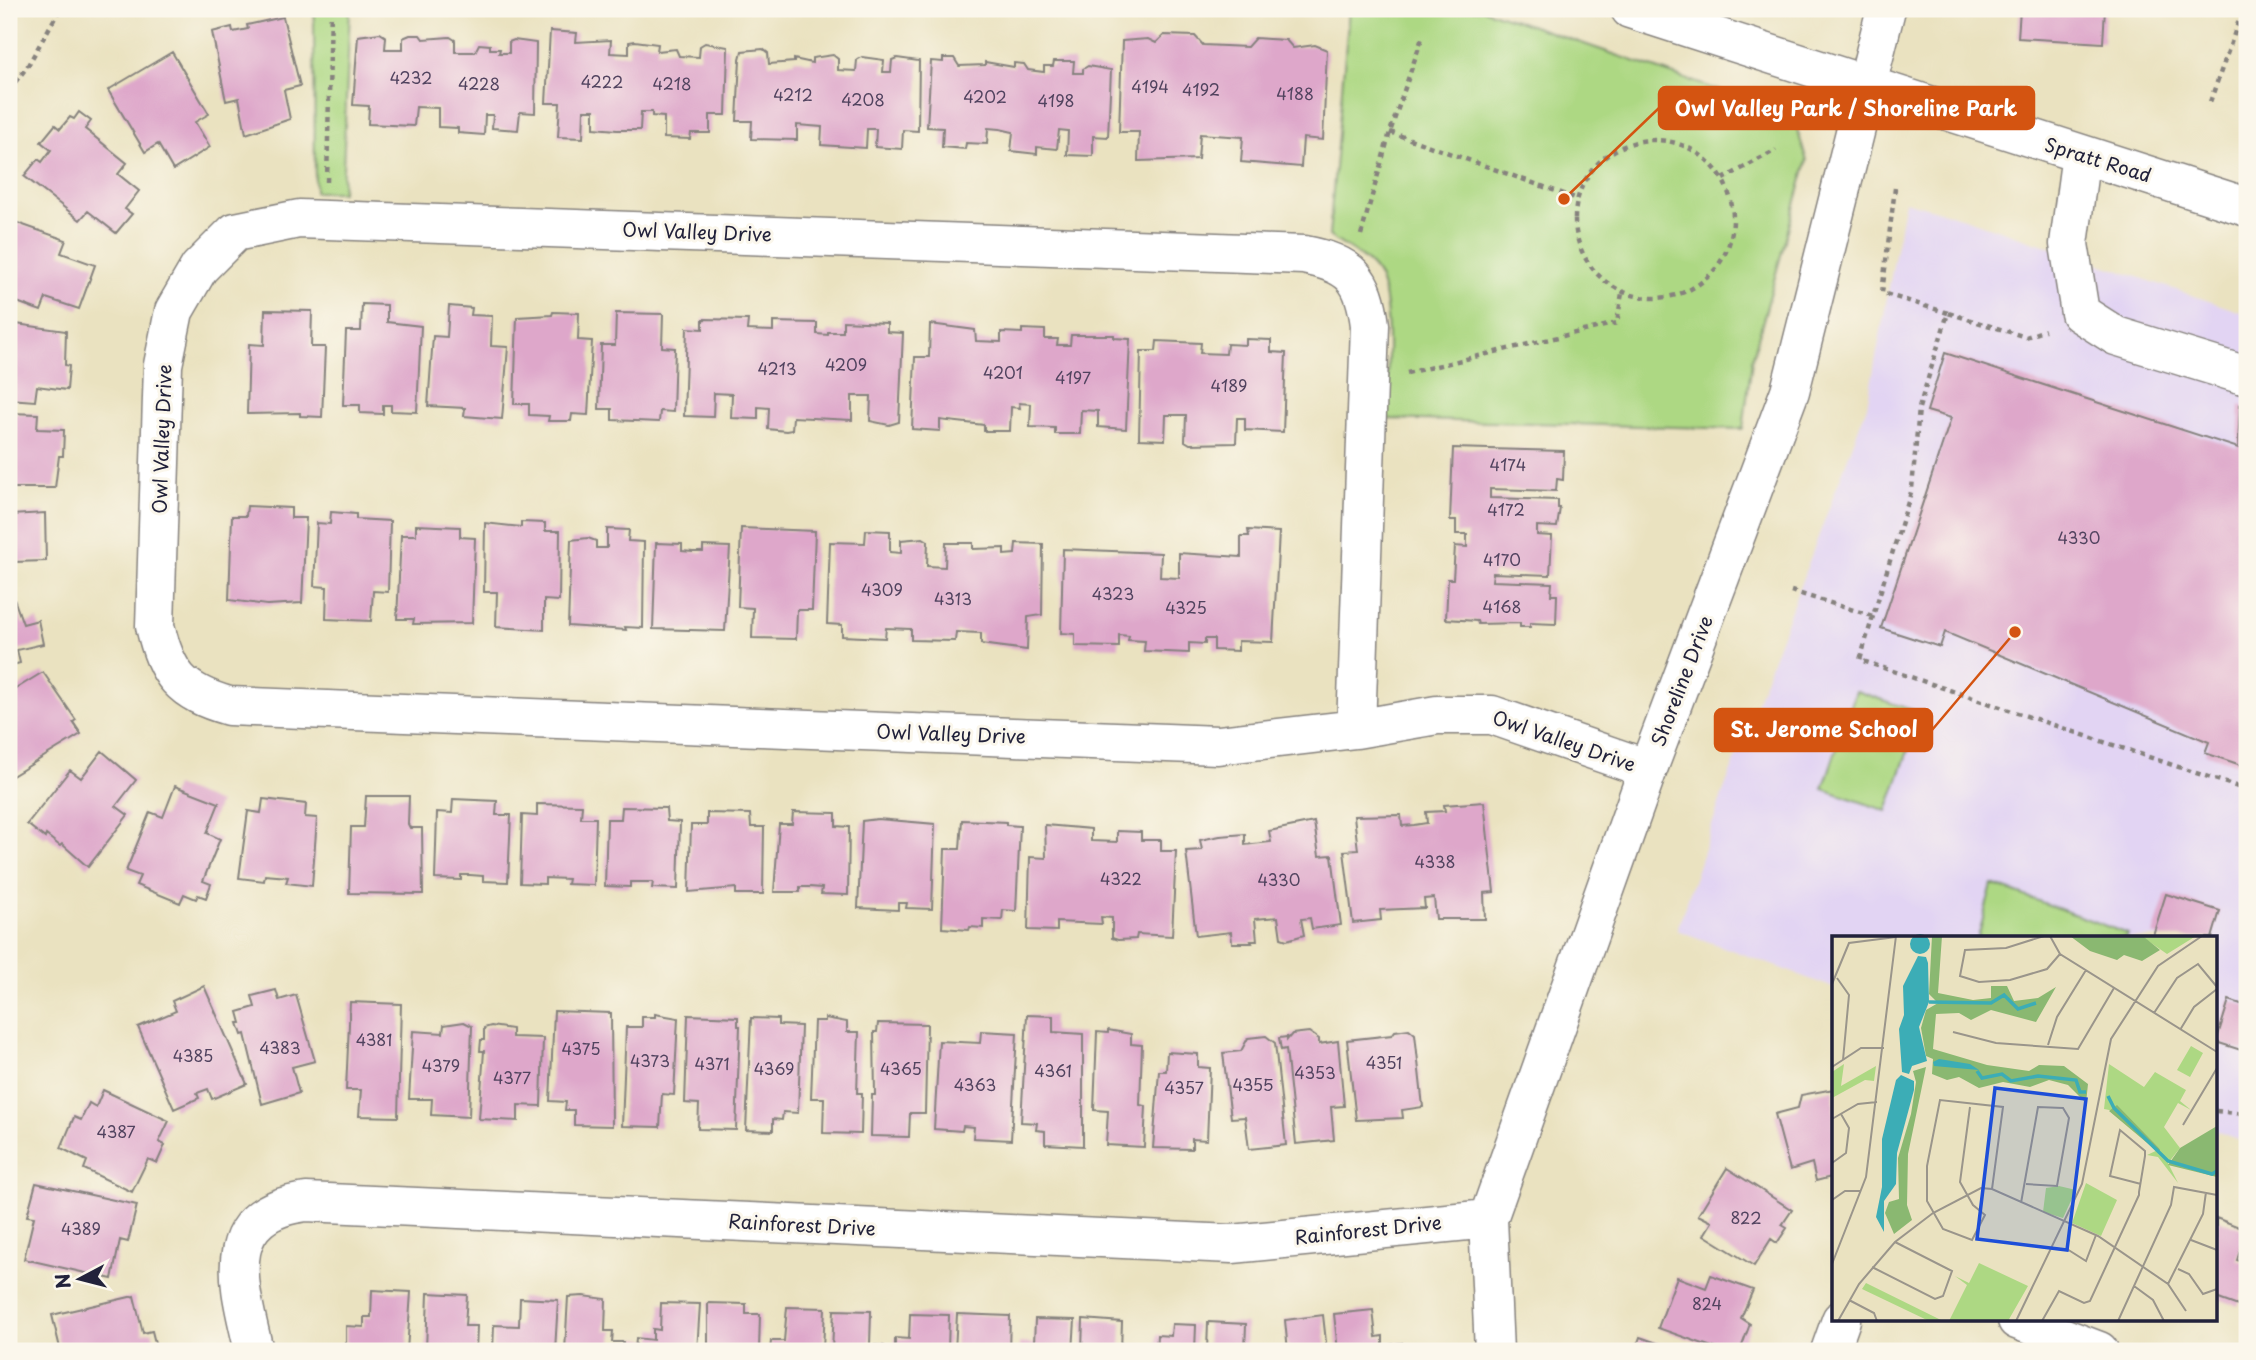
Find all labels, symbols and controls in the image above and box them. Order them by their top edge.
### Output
house number: 4232 [390,65,432,89]
house number: 4222 [581,69,623,93]
house number: 4228 [458,71,500,95]
house number: 4218 [653,71,691,95]
house number: 4194 [1131,74,1169,98]
house number: 4192 [1182,77,1220,101]
house number: 4188 [1276,81,1314,105]
house number: 4212 [773,82,813,106]
house number: 4202 [963,84,1007,108]
house number: 4208 [841,87,885,111]
callout: Owl Valley Park / Shoreline Park [1659,87,2034,129]
house number: 4198 [1037,88,1075,112]
text: Owl Valley Park / Shoreline Park [1675,91,2017,123]
street label: Spratt Road [2041,130,2155,189]
street label: Owl Valley Drive [622,214,772,248]
house number: 4209 [825,352,867,376]
house number: 4213 [757,356,797,380]
house number: 4201 [983,360,1023,384]
street label: Owl Valley Drive [144,364,178,514]
house number: 4197 [1055,365,1091,389]
house number: 4189 [1211,373,1247,397]
house number: 4174 [1490,452,1526,476]
house number: 4172 [1487,497,1525,521]
house number: 4330 [2058,525,2100,549]
house number: 4170 [1483,547,1521,571]
house number: 4309 [861,577,903,601]
house number: 4323 [1092,581,1134,605]
house number: 4313 [934,586,972,610]
house number: 4168 [1483,594,1521,618]
house number: 4325 [1165,595,1207,619]
street label: Shoreline Drive [1643,611,1719,750]
street label: Owl Valley Drive [1489,702,1640,778]
callout: St. Jerome School [1715,709,1932,751]
text: St. Jerome School [1730,712,1918,744]
street label: Owl Valley Drive [876,716,1026,750]
house number: 4338 [1414,849,1456,873]
house number: 4322 [1100,866,1142,890]
house number: 4330 [1258,867,1300,891]
inset map [1832,936,2218,1322]
house number: 4381 [356,1027,392,1051]
house number: 4383 [259,1035,301,1059]
house number: 4375 [561,1036,601,1060]
house number: 4385 [173,1043,213,1067]
house number: 4373 [630,1048,670,1072]
house number: 4351 [1366,1050,1402,1074]
house number: 4371 [695,1051,729,1075]
house number: 4379 [422,1053,460,1077]
house number: 4369 [754,1056,794,1080]
house number: 4365 [880,1056,922,1080]
house number: 4361 [1034,1058,1072,1082]
house number: 4353 [1294,1060,1336,1084]
house number: 4377 [493,1065,531,1089]
house number: 4363 [954,1072,996,1096]
house number: 4355 [1233,1072,1273,1096]
house number: 4357 [1164,1075,1204,1099]
house number: 4387 [97,1119,135,1143]
house number: 822 [1730,1205,1762,1229]
street label: Rainforest Drive [727,1206,877,1242]
street label: Rainforest Drive [1293,1207,1443,1251]
house number: 4389 [61,1216,101,1240]
north arrow [46,1244,116,1314]
text: N [47,1272,77,1290]
house number: 824 [1692,1291,1722,1315]

